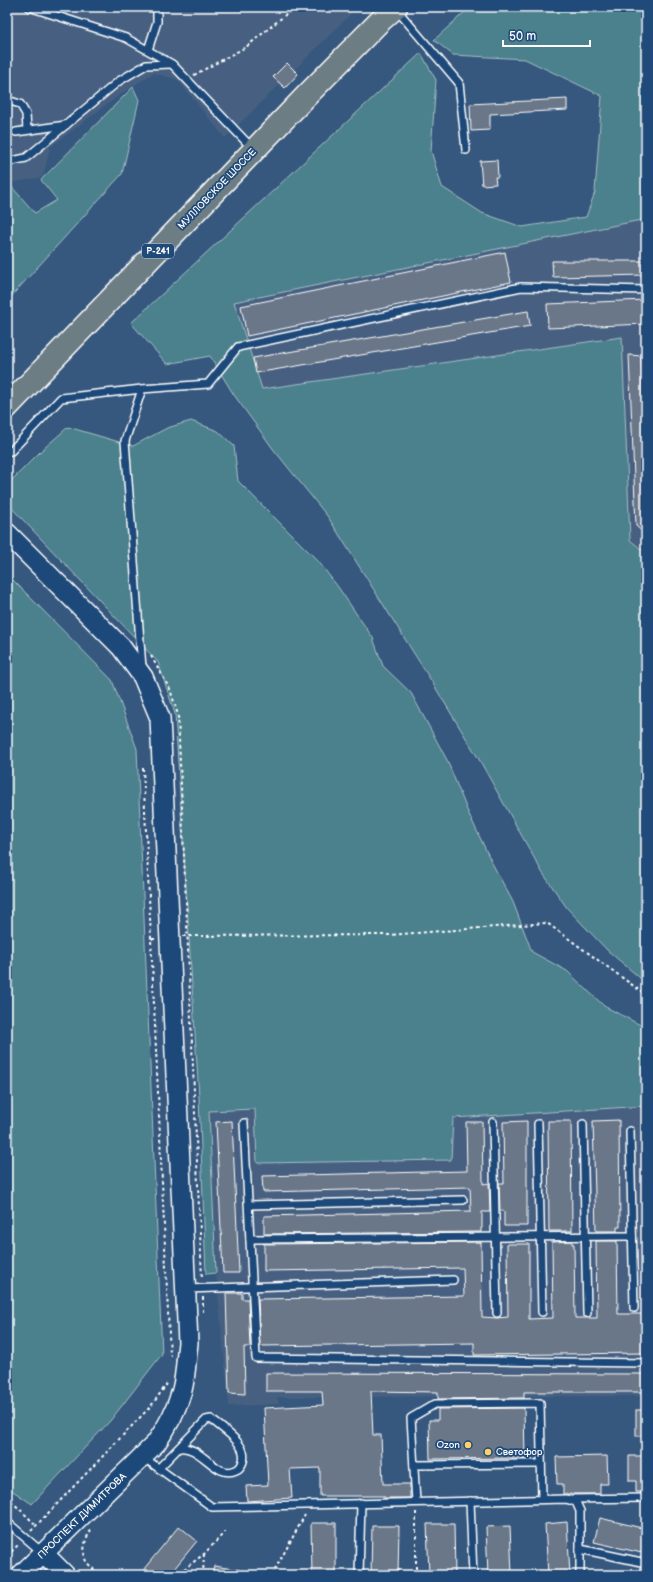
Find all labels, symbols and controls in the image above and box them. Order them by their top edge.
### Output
scale bar [503,22,590,48]
text: 50 m [509,29,536,44]
street label: МУЛЛОВСКОЕ ШОССЕ [175,146,259,232]
road number: Р-241 [142,244,174,258]
place label: Ozon [437,1439,460,1451]
marker: Ozon [463,1440,473,1450]
place label: Светофор [496,1446,543,1458]
marker: Светофор [483,1447,493,1457]
street label: ПРОСПЕКТ ДИМИТРОВА [35,1470,130,1562]

